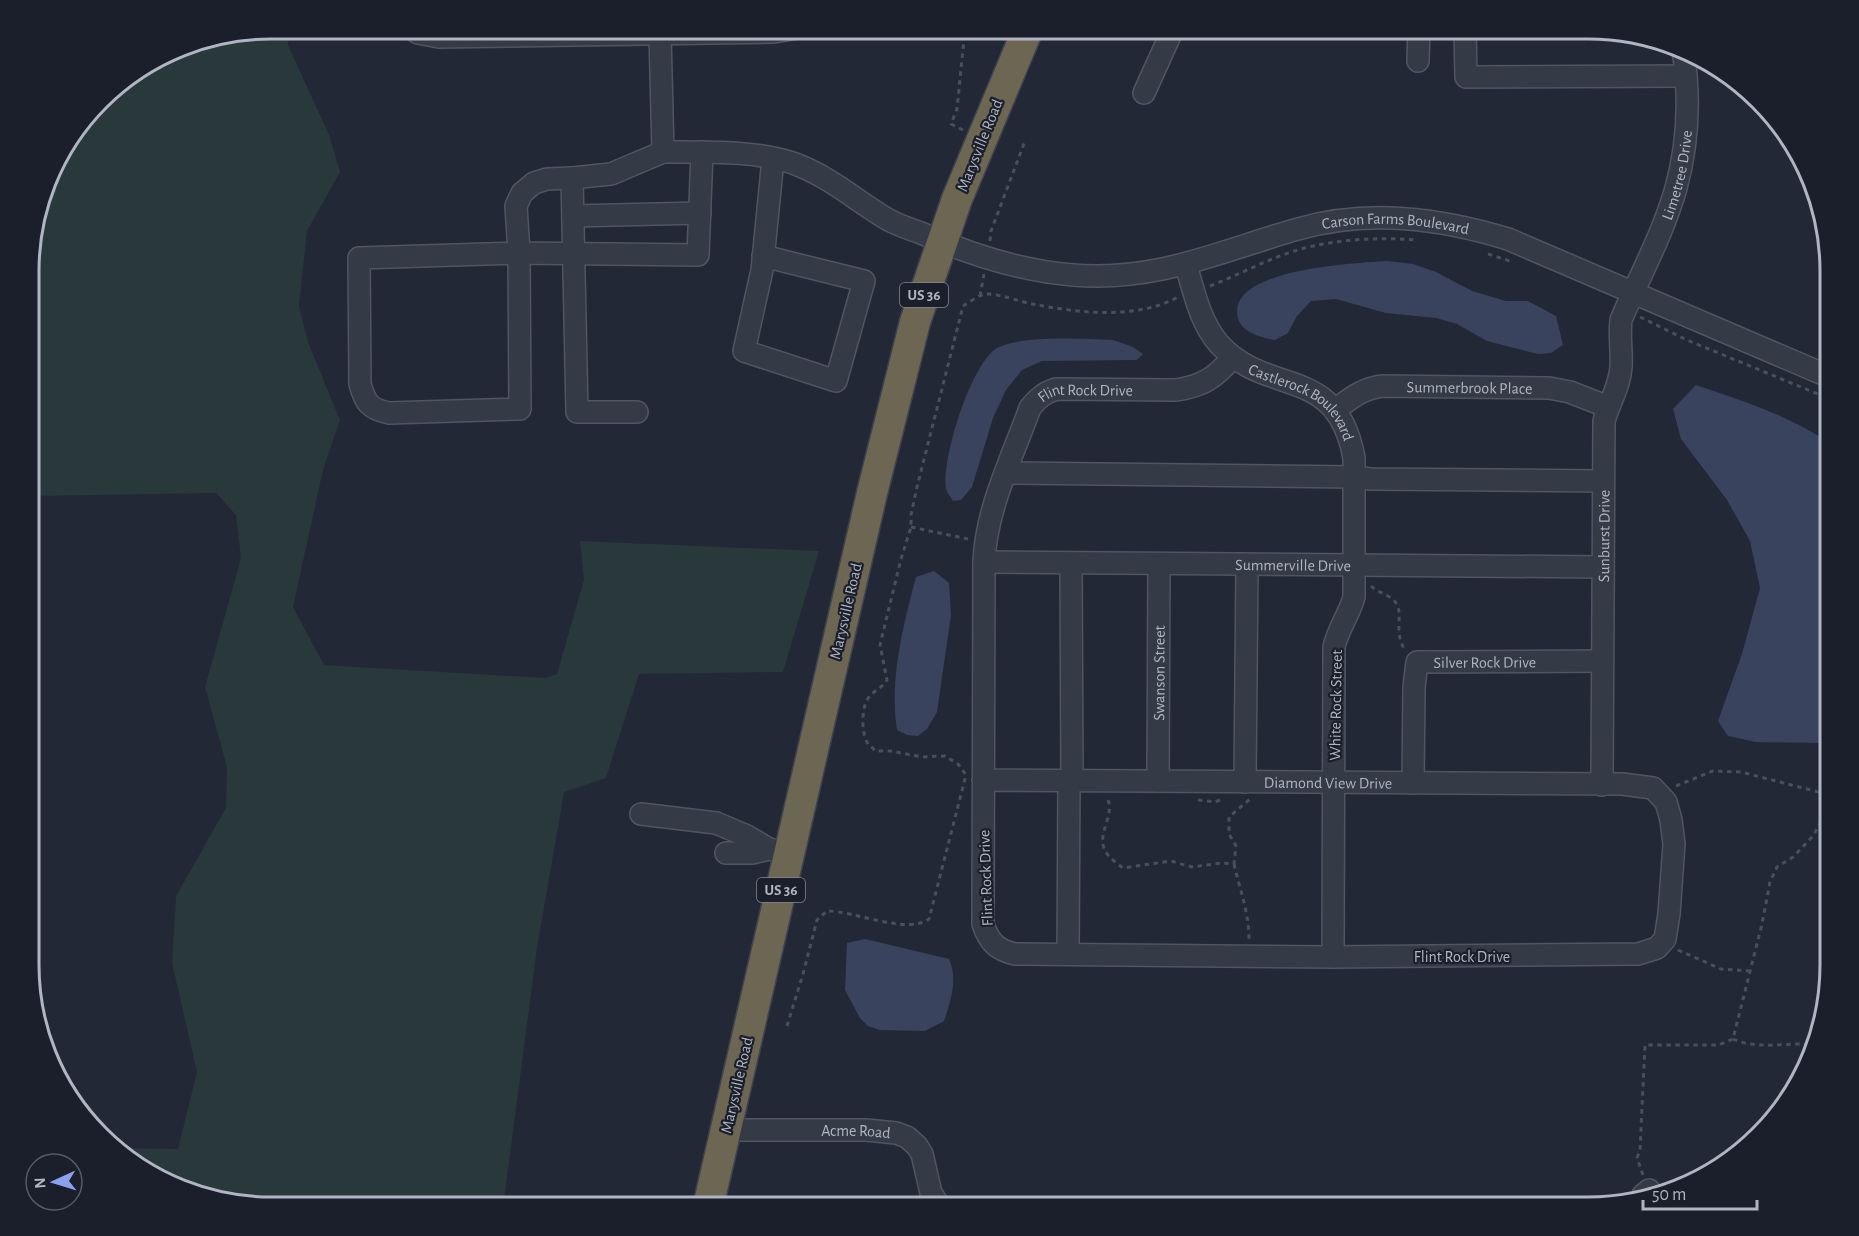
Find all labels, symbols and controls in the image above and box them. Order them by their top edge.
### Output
street label: Marysville Road [954,97,1007,194]
street label: Limetree Drive [1659,129,1695,222]
street label: Carson Farms Boulevard [1321,211,1471,237]
road number: US 36 [900,283,948,307]
street label: Castlerock Boulevard [1246,361,1356,443]
street label: Summerbrook Place [1407,379,1533,397]
street label: Flint Rock Drive [1035,381,1133,405]
street label: Sunburst Drive [1596,490,1613,582]
street label: Summerville Drive [1235,557,1351,574]
street label: Marysville Road [827,562,866,661]
street label: Swanson Street [1151,625,1168,721]
street label: White Rock Street [1327,649,1345,761]
street label: Silver Rock Drive [1433,654,1536,671]
street label: Diamond View Drive [1264,775,1392,792]
street label: Flint Rock Drive [976,830,996,926]
road number: US 36 [757,878,805,902]
street label: Flint Rock Drive [1414,949,1510,965]
street label: Marysville Road [718,1036,757,1135]
street label: Acme Road [821,1123,891,1141]
north arrow [24,1152,84,1212]
scale bar [1643,1173,1757,1211]
text: N [32,1177,48,1189]
text: 50 m [1652,1186,1686,1204]

